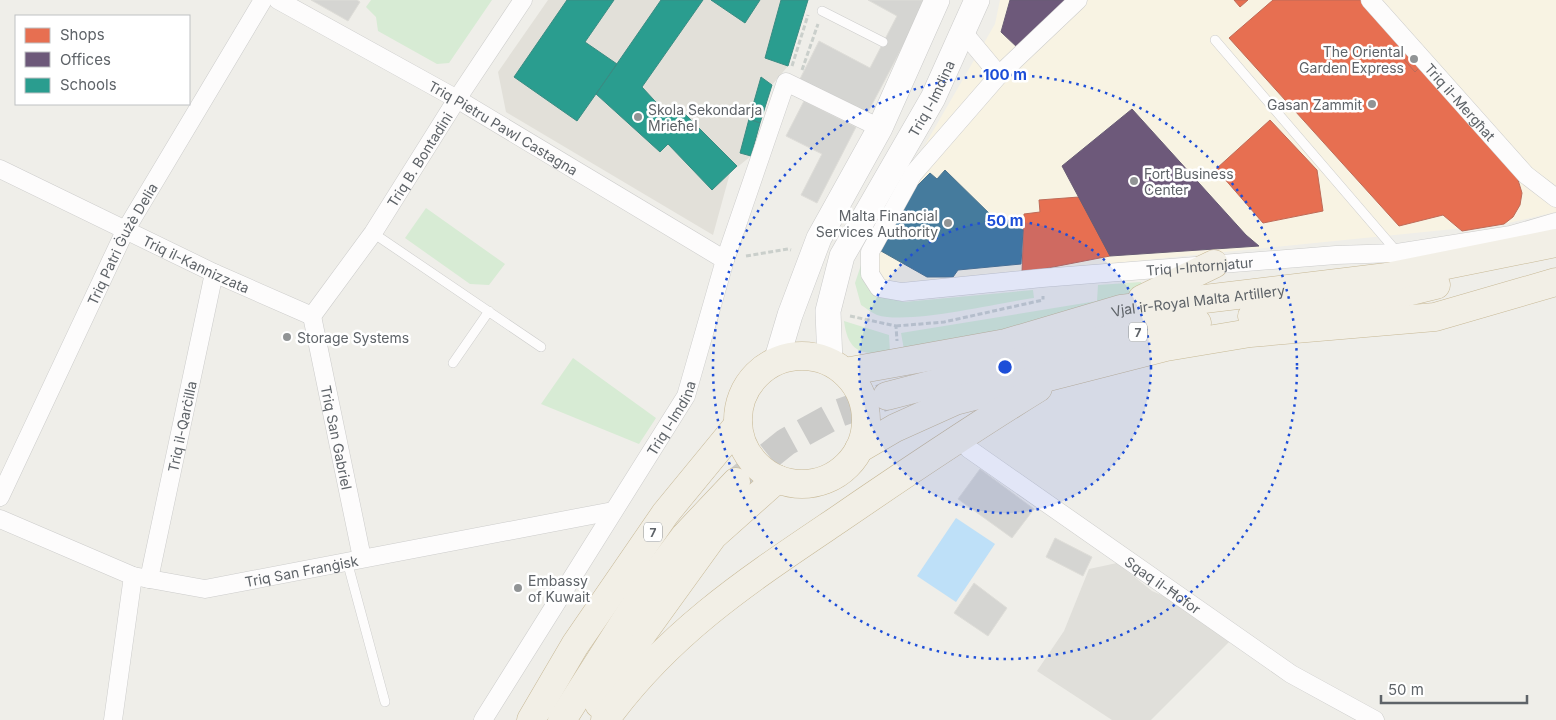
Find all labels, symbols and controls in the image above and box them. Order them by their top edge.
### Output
legend [15,15,190,105]
text: Shops [60,25,105,44]
place label: The Oriental Garden Express [1299,43,1404,76]
text: Offices [60,50,111,69]
marker: The Oriental Garden Express [1408,53,1420,65]
street label: Triq l-Imdina [904,57,957,139]
street label: Triq il-Mergħat [1422,59,1500,144]
text: 100 m [983,65,1027,84]
text: Schools [60,75,117,94]
street label: Triq Pietru Pawl Castagna [426,77,581,178]
place label: Gasan Zammit [1267,96,1362,113]
marker: Gasan Zammit [1366,98,1378,110]
place label: Skola Sekondarja Mrieħel [648,101,762,134]
street label: Triq B. Bontadini [383,109,455,210]
marker: Skola Sekondarja Mrieħel [632,111,644,123]
place label: Fort Business Center [1144,165,1234,198]
marker: Fort Business Center [1128,175,1140,187]
street label: Triq Patri Ġużè Delia [83,180,160,307]
place label: Malta Financial Services Authority [816,207,938,240]
text: 50 m [987,211,1023,230]
marker: Malta Financial Services Authority [942,217,954,229]
street label: Triq il-Kannizzata [140,231,252,296]
street label: Triq l-Intornjatur [1145,253,1254,278]
street label: Vjal ir-Royal Malta Artillery [1109,281,1286,320]
road number: 7 [1129,322,1147,342]
place label: Storage Systems [297,329,409,346]
marker: Storage Systems [281,331,293,343]
centre of rings [996,358,1014,376]
street label: Triq il-Qarċilla [163,379,199,473]
street label: Triq l-Imdina [643,379,698,458]
street label: Triq San Gabriel [318,384,356,491]
road number: 7 [644,522,662,542]
street label: Triq San Franġisk [243,551,360,590]
street label: Sqaq il-Ħofor [1122,552,1204,617]
place label: Embassy of Kuwait [528,572,590,605]
marker: Embassy of Kuwait [512,582,524,594]
scale bar [1381,672,1527,704]
text: 50 m [1388,680,1424,699]

